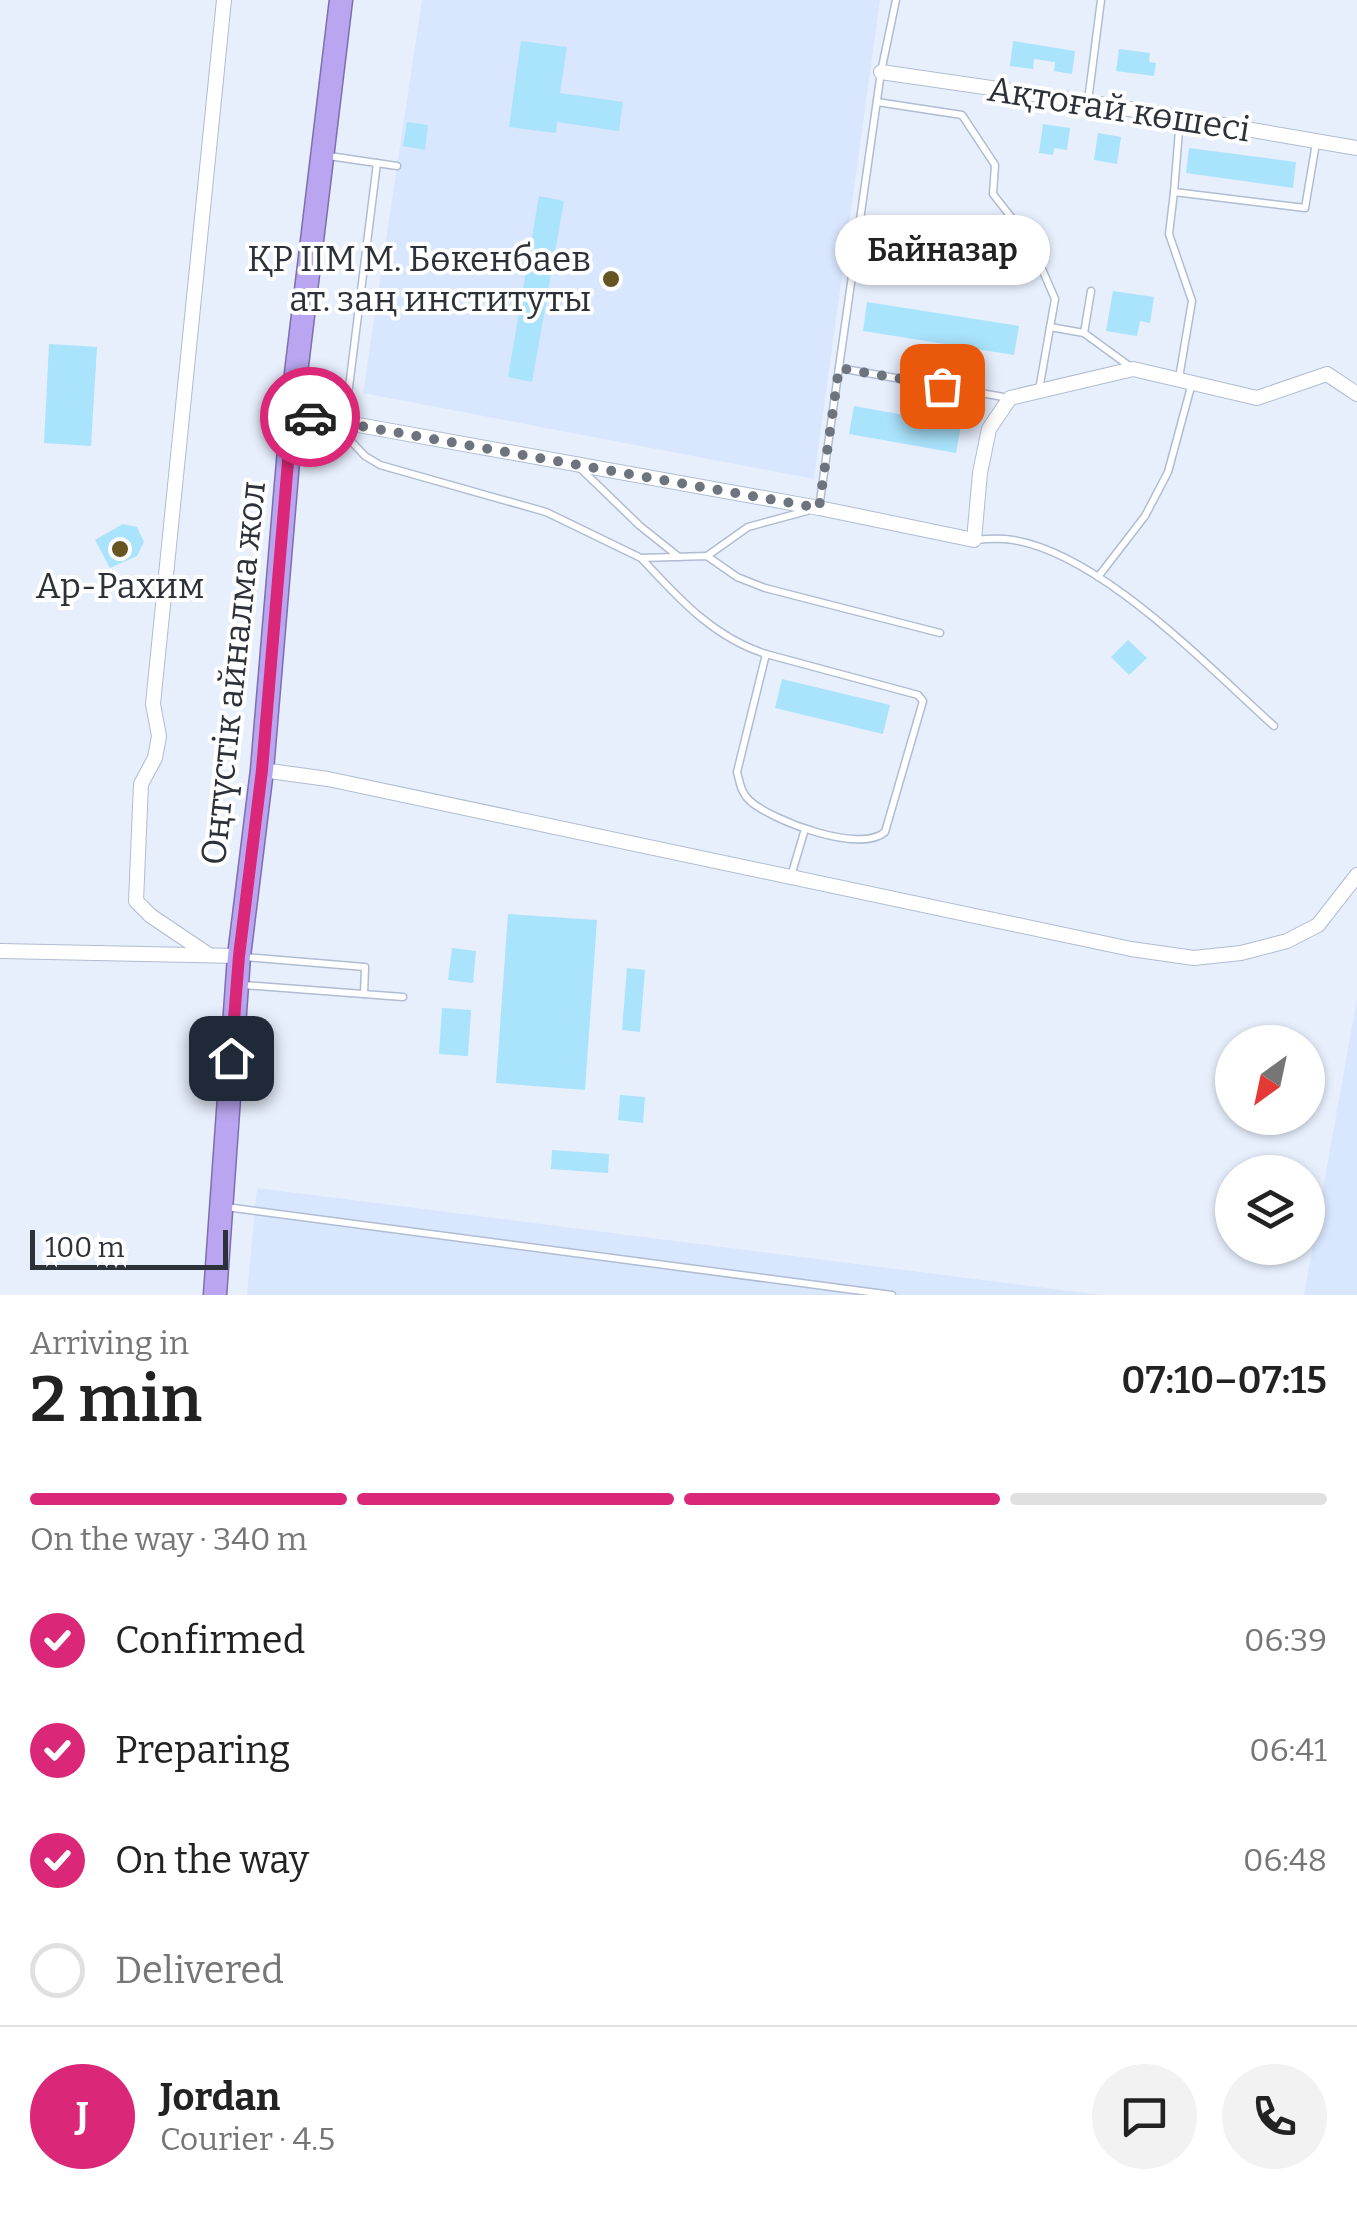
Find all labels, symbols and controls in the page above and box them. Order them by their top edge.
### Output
street label: Ақтоғай көшесі [985,68,1253,150]
callout: Байназар [834,216,1050,286]
text: Байназар [867,231,1018,269]
place label: ҚР ІІМ М. Бөкенбаев ат. заң институты [247,238,591,320]
marker: ҚР ІІМ М. Бөкенбаев ат. заң институты [600,268,622,290]
pin [900,344,985,429]
icon: bag [915,359,970,414]
courier [260,367,360,467]
icon: car [283,390,338,445]
street label: Оңтүстік айналма жол [192,479,274,867]
marker: Ар-Рахим [109,538,131,560]
place label: Ар-Рахим [36,565,204,607]
pin [189,1016,274,1101]
north arrow [1215,1025,1325,1135]
map controls [1215,1025,1325,1265]
icon: home [204,1031,259,1086]
button: layers [1215,1155,1325,1265]
scale bar [30,1225,228,1270]
text: 100 m [45,1231,125,1264]
text: Arriving in [30,1324,189,1362]
text: 07:10–07:15 [1121,1357,1327,1403]
text: 2 min [30,1360,202,1438]
text: On the way · 340 m [30,1520,307,1558]
icon: check [30,1613,85,1668]
text: Confirmed [115,1617,305,1663]
text: 06:39 [1244,1621,1327,1659]
icon: check [30,1723,85,1778]
text: Preparing [115,1727,290,1773]
text: 06:41 [1249,1731,1327,1769]
icon: check [30,1833,85,1888]
text: On the way [115,1837,309,1883]
text: 06:48 [1243,1841,1327,1879]
text: Delivered [115,1947,284,1993]
button: chat [1092,2064,1197,2169]
button: phone [1222,2064,1327,2169]
text: Jordan [160,2074,280,2120]
text: J [76,2093,89,2139]
text: Courier · 4.5 [160,2120,335,2158]

